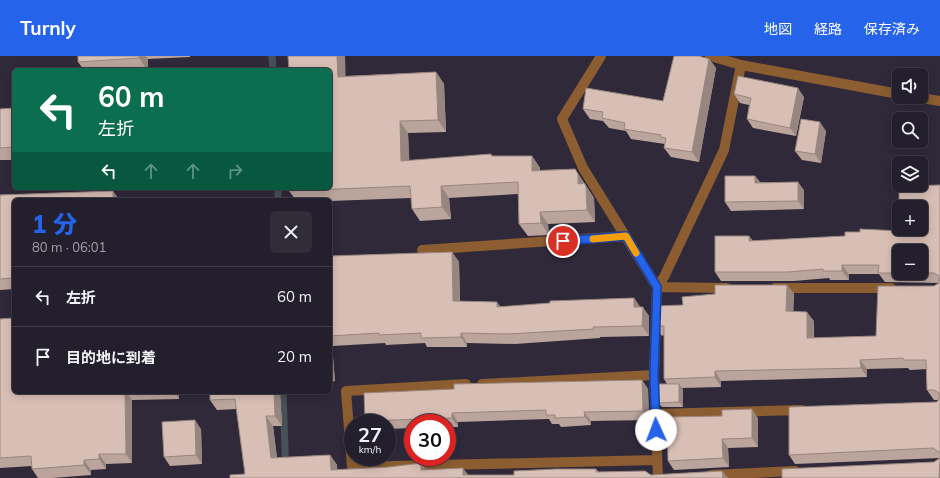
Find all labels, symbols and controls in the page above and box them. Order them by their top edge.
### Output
text: Turnly [20,16,76,40]
text: 地図 [764,20,792,38]
text: 経路 [814,20,842,38]
text: 保存済み [864,20,920,38]
map controls [892,68,928,280]
button: sound [892,68,928,104]
text: 60 m [98,79,164,114]
icon: left [32,84,84,136]
button: search [892,112,928,148]
text: 左折 [98,117,134,140]
button: layers [892,156,928,192]
icon: left [98,160,120,182]
icon: ahead [140,160,162,182]
icon: ahead [182,160,204,182]
icon: right [224,160,246,182]
button: + [892,200,928,236]
text: 1 分 [32,209,77,239]
button: close [270,211,312,253]
pin [546,224,580,258]
icon: arrive [552,230,574,252]
text: 80 m · 06:01 [32,239,106,255]
button: − [892,244,928,280]
icon: left [32,286,54,308]
text: 60 m [277,287,312,306]
text: 左折 [66,288,96,307]
icon: arrive [32,346,54,368]
text: 20 m [277,347,312,366]
text: 目的地に到着 [66,348,156,367]
position arrow [635,409,677,451]
speed limit sign: 30 [404,414,456,466]
text: 27 [358,422,382,447]
text: km/h [359,443,381,456]

